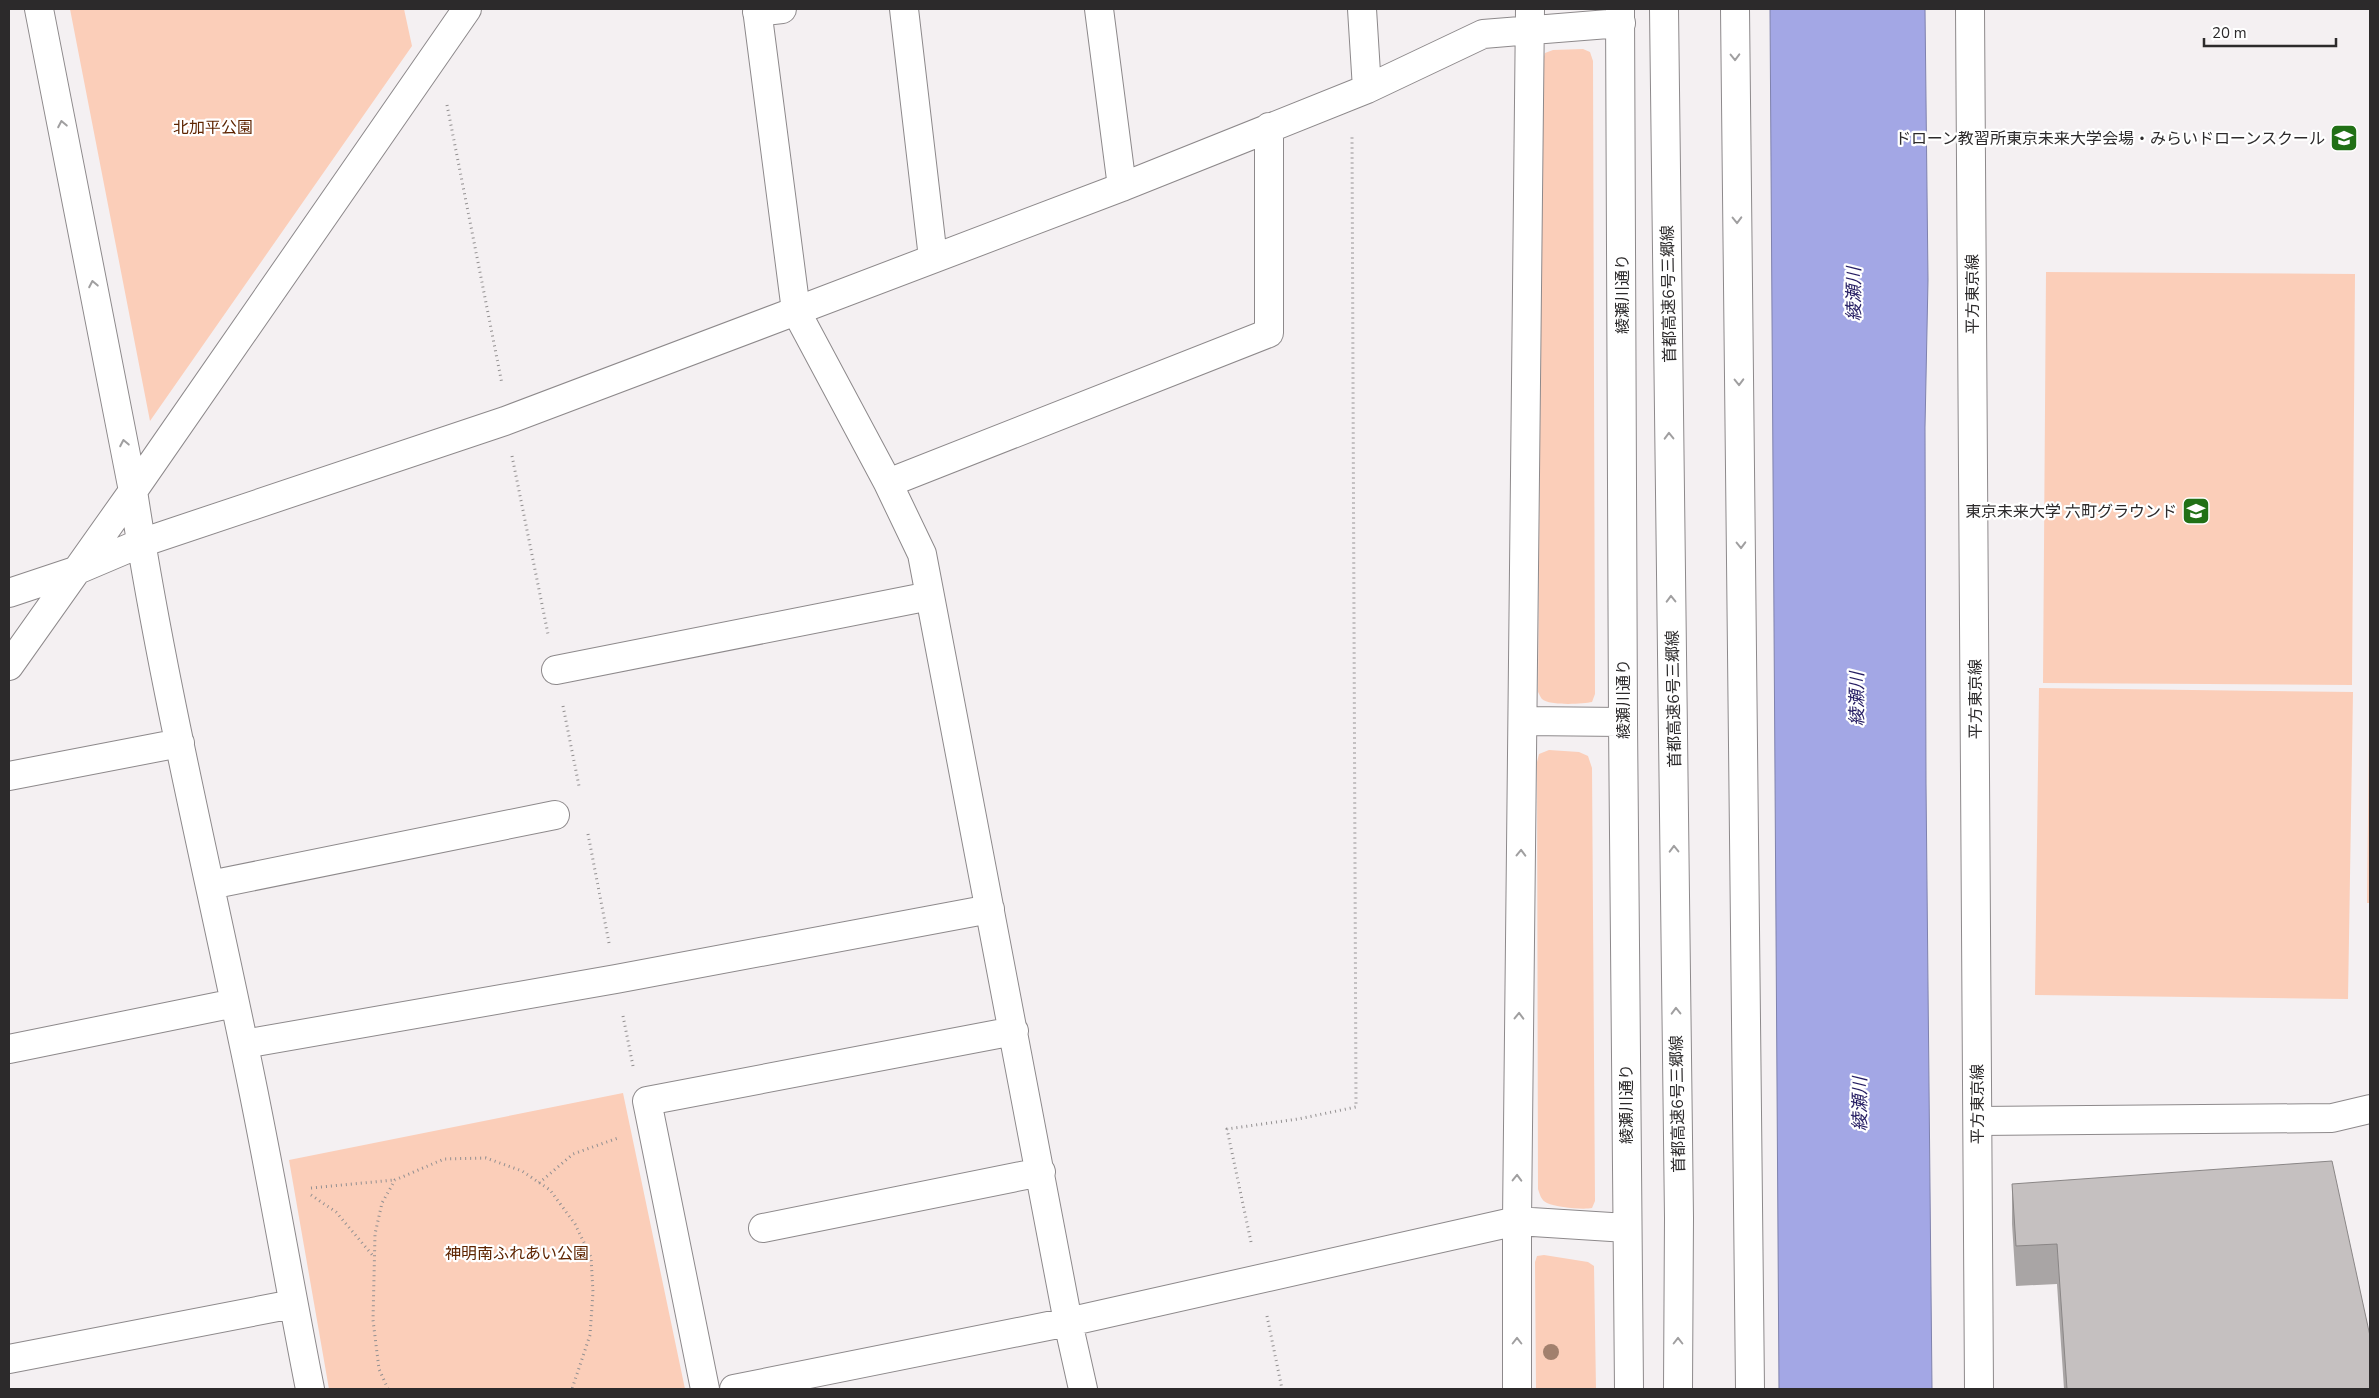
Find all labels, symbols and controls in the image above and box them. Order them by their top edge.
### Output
scale bar [2204,15,2336,47]
text: 20 m [2212,23,2247,43]
one-way arrow [1730,54,1740,62]
park label: 北加平公園 [173,117,253,139]
one-way arrow [57,120,67,129]
school or university icon: ドローン教習所東京未来大学会場・みらいドローンスクール [2329,123,2359,153]
place label: ドローン教習所東京未来大学会場・みらいドローンスクール [1895,128,2325,150]
one-way arrow [1732,216,1742,224]
street label: 首都高速6号三郷線 [1657,225,1681,363]
street label: 綾瀬川通り [1612,254,1634,334]
street label: 平方東京線 [1962,254,1984,334]
water label: 綾瀬川 [1842,265,1866,321]
one-way arrow [88,279,99,288]
one-way arrow [1734,379,1744,387]
one-way arrow [1664,432,1675,440]
one-way arrow [119,439,130,447]
school or university icon: 東京未来大学 六町グラウンド [2181,496,2211,526]
place label: 東京未来大学 六町グラウンド [1965,501,2177,523]
one-way arrow [1735,541,1746,549]
one-way arrow [1666,595,1677,603]
street label: 首都高速6号三郷線 [1662,630,1686,768]
street label: 綾瀬川通り [1613,659,1635,739]
street label: 平方東京線 [1965,659,1987,739]
water label: 綾瀬川 [1845,670,1869,726]
one-way arrow [1669,845,1680,853]
one-way arrow [1516,849,1526,856]
one-way arrow [1671,1007,1681,1015]
one-way arrow [1514,1011,1524,1019]
street label: 首都高速6号三郷線 [1666,1035,1690,1173]
street label: 綾瀬川通り [1616,1064,1638,1144]
street label: 平方東京線 [1967,1064,1989,1144]
water label: 綾瀬川 [1848,1075,1872,1131]
one-way arrow [1512,1174,1522,1182]
park label: 神明南ふれあい公園 [445,1243,589,1265]
one-way arrow [1512,1336,1522,1344]
one-way arrow [1673,1336,1683,1344]

